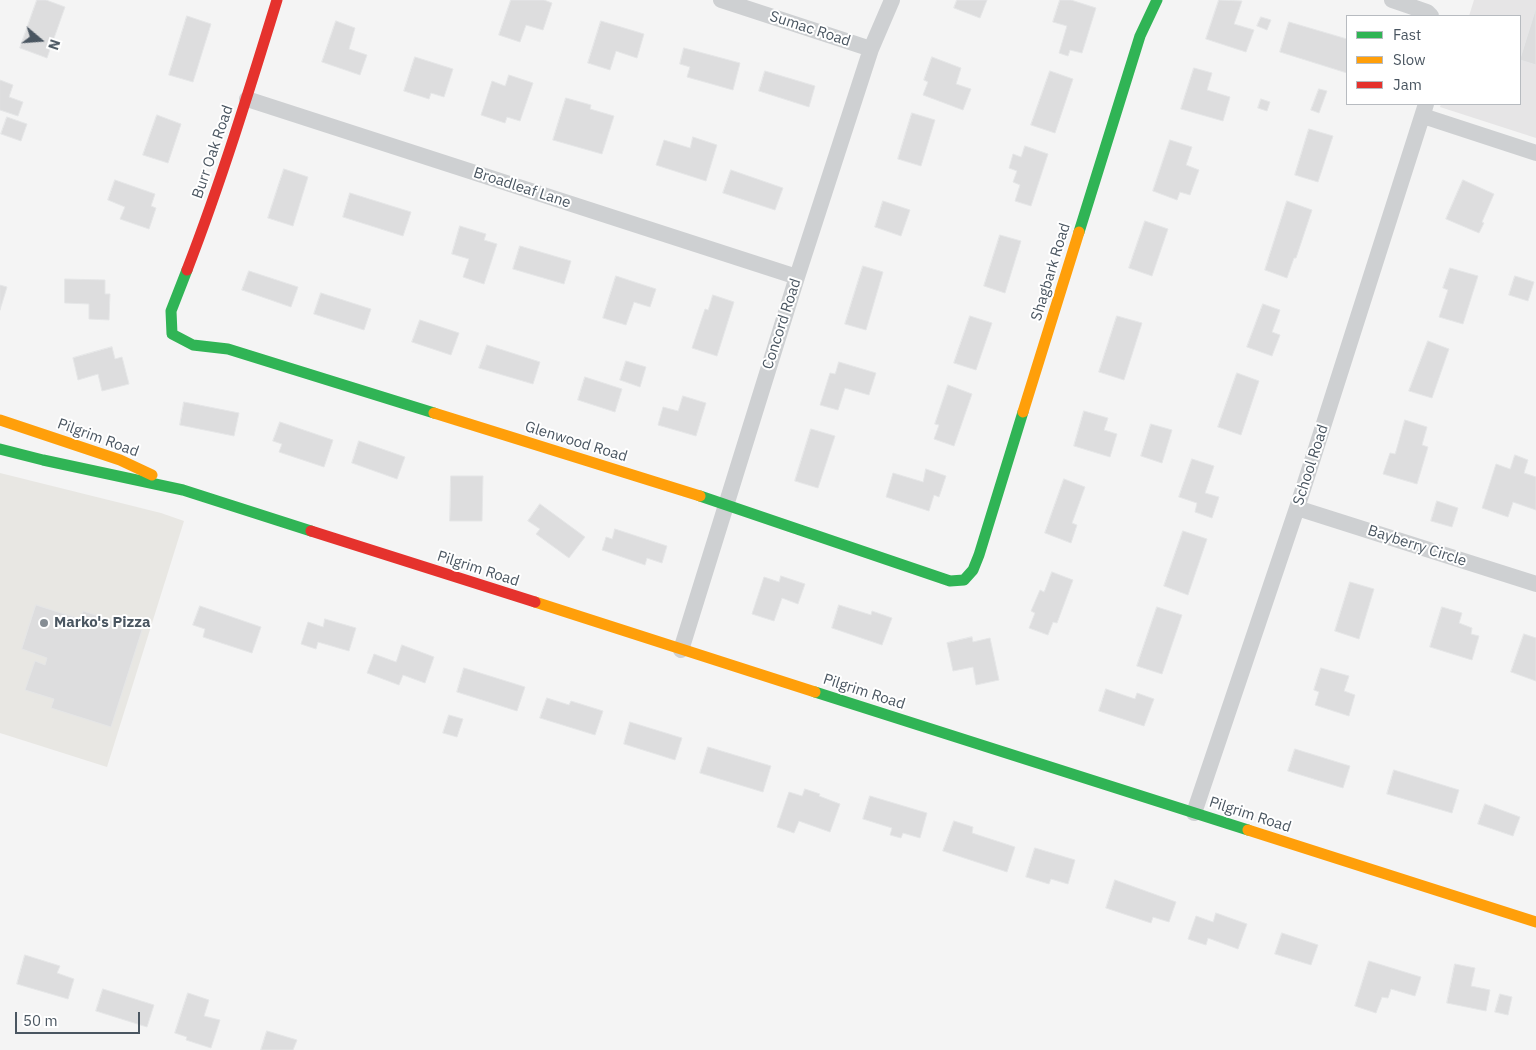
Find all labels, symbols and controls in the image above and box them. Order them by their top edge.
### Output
street label: Sumac Road [767,7,853,51]
north arrow [15,15,65,65]
legend [1346,15,1521,105]
text: Fast [1393,25,1421,44]
text: N [44,37,64,52]
text: Slow [1393,50,1426,69]
text: Jam [1393,75,1422,94]
street label: Burr Oak Road [189,103,237,201]
street label: Broadleaf Lane [471,164,573,212]
street label: Shagbark Road [1028,221,1074,323]
street label: Concord Road [759,276,805,372]
street label: Pilgrim Road [55,415,141,461]
street label: Glenwood Road [523,418,629,466]
street label: School Road [1290,422,1332,508]
street label: Bayberry Circle [1365,522,1469,570]
street label: Pilgrim Road [435,547,521,591]
place label: Marko's Pizza [54,614,151,632]
marker: Marko's Pizza [38,617,50,629]
street label: Pilgrim Road [821,670,907,714]
street label: Pilgrim Road [1207,793,1293,837]
scale bar [18,1002,142,1034]
text: 50 m [23,1011,58,1030]

